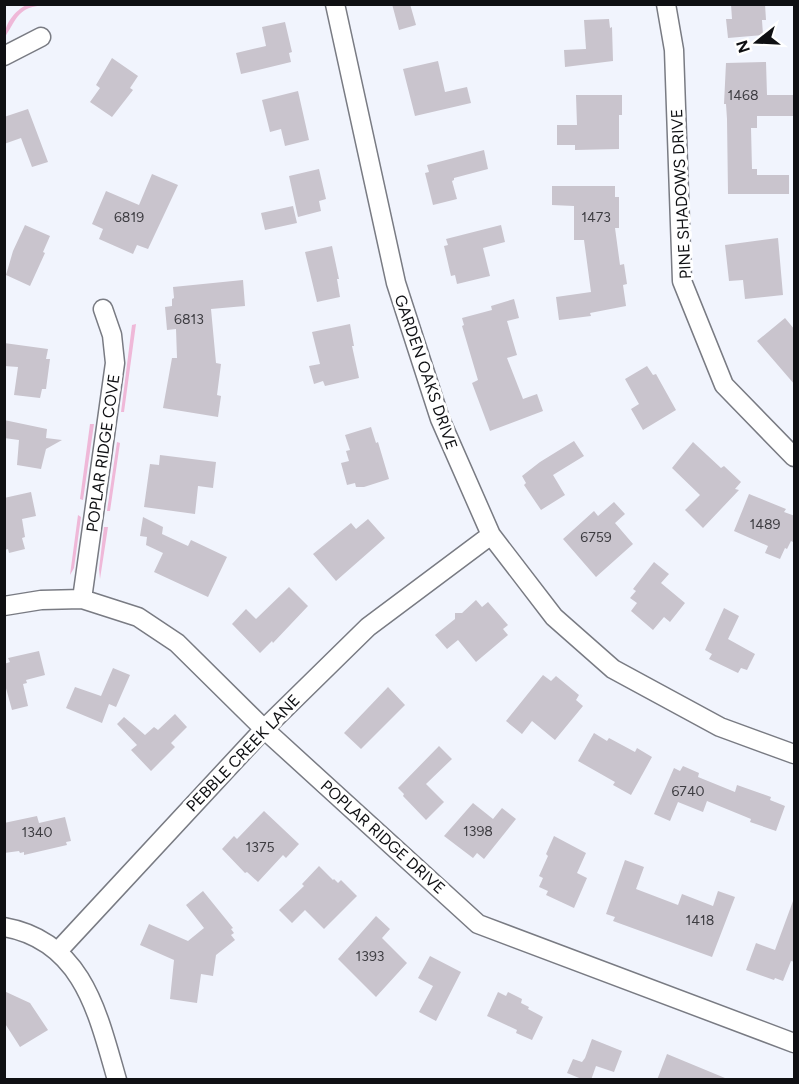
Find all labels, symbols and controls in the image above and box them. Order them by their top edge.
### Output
north arrow [727,12,787,72]
text: N [732,38,754,55]
house number: 1468 [728,87,759,104]
street label: PINE SHADOWS DRIVE [667,108,695,280]
house number: 6819 [114,209,144,226]
house number: 1473 [581,209,611,226]
street label: GARDEN OAKS DRIVE [391,292,461,452]
house number: 6813 [174,311,204,328]
street label: POPLAR RIDGE COVE [83,373,123,533]
house number: 1489 [750,516,781,533]
house number: 6759 [580,529,612,546]
street label: PEBBLE CREEK LANE [182,691,304,815]
street label: POPLAR RIDGE DRIVE [317,776,449,898]
house number: 6740 [671,783,705,800]
house number: 1398 [463,823,493,840]
house number: 1340 [21,824,53,841]
house number: 1375 [246,839,274,856]
house number: 1418 [686,912,714,929]
house number: 1393 [356,948,384,965]

